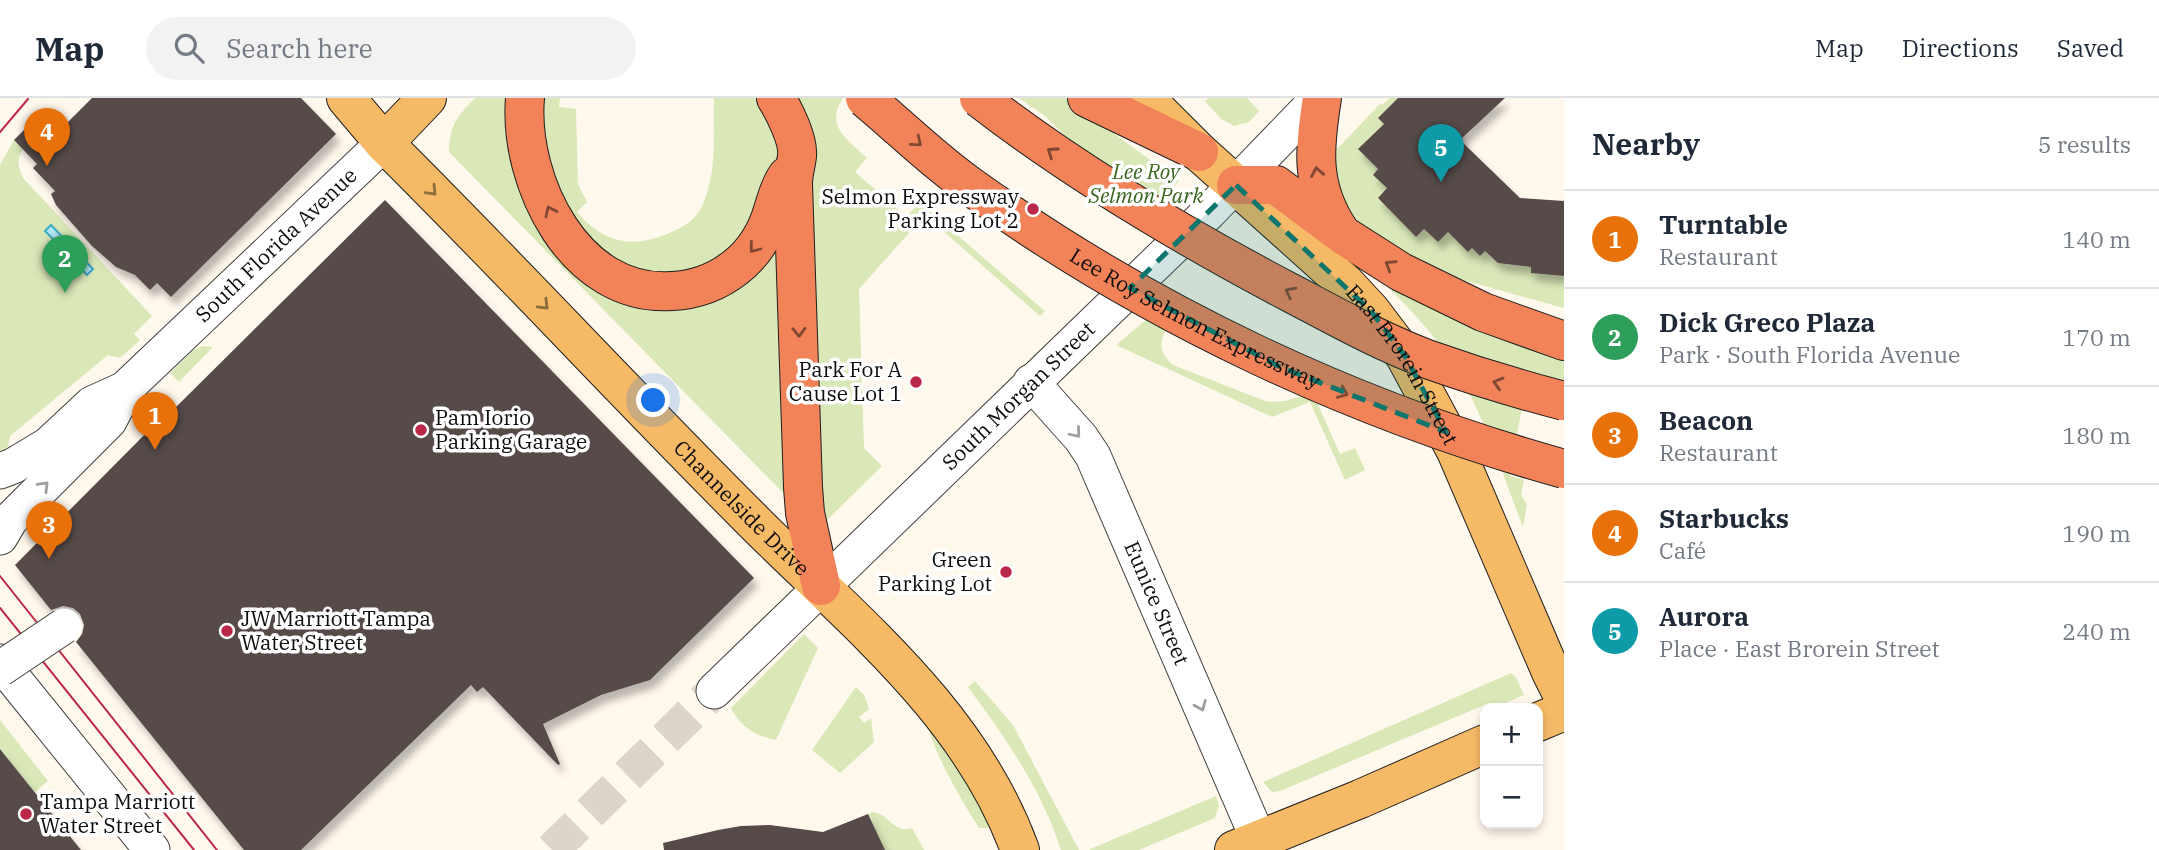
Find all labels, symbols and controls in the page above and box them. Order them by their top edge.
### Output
search box [146,17,636,80]
text: Map [35,27,104,70]
icon: search [170,29,208,67]
text: Search here [226,31,373,65]
text: Map [1815,32,1864,64]
text: Directions [1902,32,2019,64]
text: Saved [2057,32,2124,64]
pin: 4 [24,108,70,166]
pin: 5 [1418,124,1464,182]
text: Nearby [1592,124,1700,163]
text: 5 results [2038,129,2131,159]
one-way arrow [909,134,922,146]
one-way arrow [1047,148,1060,160]
park label: Lee Roy Selmon Park [1087,157,1204,209]
street label: South Florida Avenue [189,161,363,328]
one-way arrow [1310,166,1325,178]
place label: Selmon Expressway Parking Lot 2 [821,182,1020,234]
one-way arrow [424,183,437,196]
marker: Selmon Expressway Parking Lot 2 [1025,201,1041,217]
one-way arrow [544,206,558,218]
text: Turntable [1659,207,1788,241]
text: 1 [1608,224,1622,254]
text: 140 m [2062,224,2131,254]
pin: 2 [42,235,88,293]
one-way arrow [750,241,763,253]
street label: Lee Roy Selmon Expressway [1065,241,1326,395]
text: Restaurant [1659,241,1778,271]
one-way arrow [1384,260,1397,273]
street label: East Brorein Street [1340,278,1465,450]
one-way arrow [1285,287,1297,301]
one-way arrow [536,297,549,310]
text: Dick Greco Plaza [1659,305,1875,339]
street label: South Morgan Street [936,315,1100,476]
text: 2 [1608,322,1622,352]
text: 170 m [2062,322,2131,352]
one-way arrow [791,327,807,338]
text: Park · South Florida Avenue [1659,339,1960,369]
place label: Park For A Cause Lot 1 [789,355,903,407]
marker: Park For A Cause Lot 1 [908,374,924,390]
one-way arrow [1493,376,1505,391]
your location [636,383,670,417]
one-way arrow [1337,385,1349,399]
pin: 1 [132,392,178,450]
place label: Pam Iorio Parking Garage [435,403,587,455]
text: Beacon [1659,403,1753,437]
text: 3 [1608,420,1622,450]
text: 180 m [2062,420,2131,450]
marker: Pam Iorio Parking Garage [413,422,429,438]
one-way arrow [1068,425,1080,438]
street label: Channelside Drive [668,434,816,582]
text: Restaurant [1659,437,1778,467]
one-way arrow [36,481,49,494]
pin: 3 [26,501,72,559]
text: Starbucks [1659,501,1789,535]
text: 4 [1608,518,1622,548]
text: 190 m [2062,518,2131,548]
text: Café [1659,535,1706,565]
street label: Eunice Street [1118,536,1196,669]
place label: Green Parking Lot [878,545,992,597]
marker: Green Parking Lot [998,564,1014,580]
text: Aurora [1659,599,1749,633]
place label: JW Marriott Tampa Water Street [241,604,431,656]
text: 5 [1608,616,1622,646]
text: 240 m [2062,616,2131,646]
marker: JW Marriott Tampa Water Street [219,623,235,639]
text: Place · East Brorein Street [1659,633,1940,663]
one-way arrow [1193,699,1207,711]
map controls [1480,703,1543,829]
button: + [1480,703,1543,766]
button: − [1480,766,1543,829]
place label: Tampa Marriott Water Street [40,787,195,839]
marker: Tampa Marriott Water Street [18,806,34,822]

